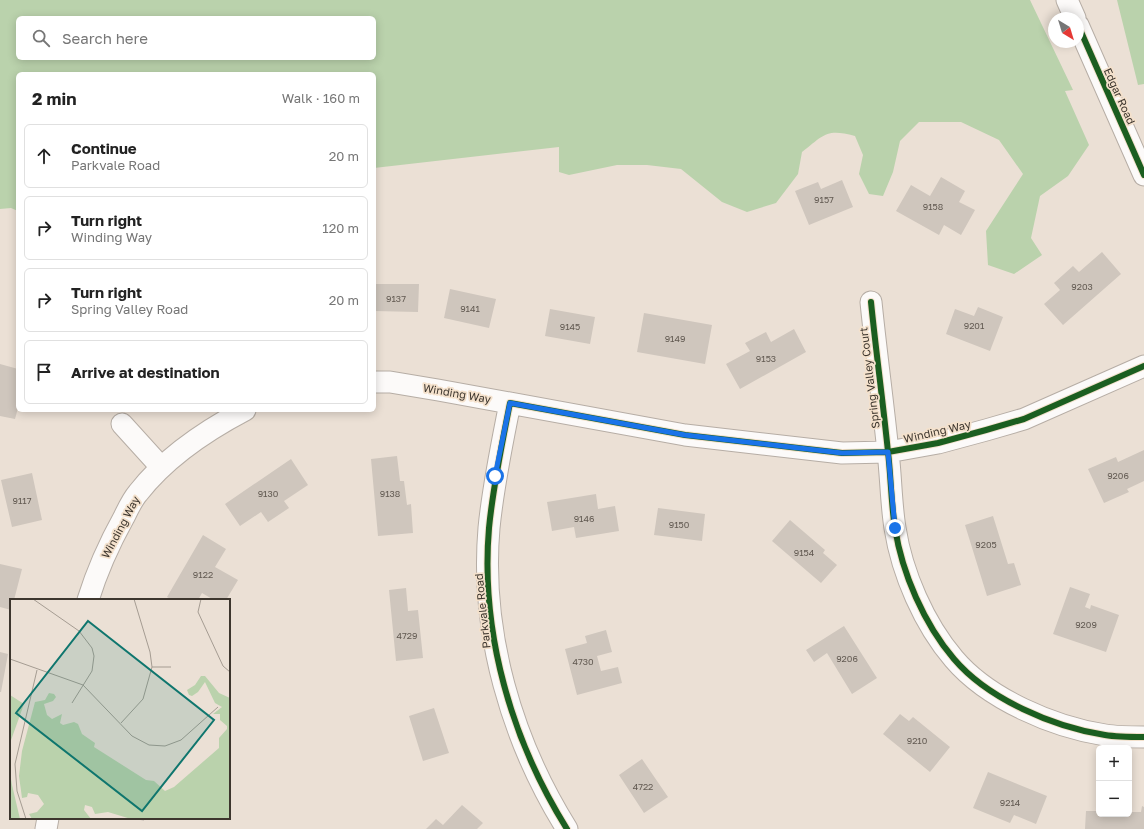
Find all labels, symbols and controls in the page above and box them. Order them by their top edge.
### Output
north arrow [1048,12,1084,48]
search box [16,16,376,60]
icon: search [30,27,52,49]
text: Search here [62,29,148,47]
street label: Edgar Road [1102,66,1138,126]
text: 2 min [32,88,76,109]
text: Walk · 160 m [282,90,360,106]
text: Continue [71,139,137,157]
icon: ahead [33,145,55,167]
text: 20 m [329,148,359,164]
text: Parkvale Road [71,157,160,173]
house number: 9157 [814,194,834,205]
house number: 9158 [923,201,943,212]
text: Turn right [71,211,142,229]
icon: right [33,217,55,239]
text: 120 m [322,220,359,236]
text: Winding Way [71,229,152,245]
house number: 9203 [1071,281,1093,292]
text: Turn right [71,283,142,301]
icon: right [33,289,55,311]
text: 20 m [329,292,359,308]
house number: 9137 [386,293,406,304]
text: Spring Valley Road [71,301,188,317]
house number: 9141 [460,303,480,314]
house number: 9201 [964,320,985,331]
house number: 9145 [560,321,580,332]
street label: Spring Valley Court [856,327,882,429]
house number: 9149 [665,333,685,344]
house number: 9153 [756,353,776,364]
icon: arrive [33,361,55,383]
text: Arrive at destination [71,363,220,381]
street label: Winding Way [422,381,492,405]
street label: Winding Way [902,417,972,445]
route start [486,467,504,485]
house number: 9206 [1107,470,1129,481]
house number: 9130 [258,488,279,499]
house number: 9138 [380,488,400,499]
street label: Winding Way [98,494,142,560]
house number: 9117 [13,495,32,506]
house number: 9146 [574,513,594,524]
house number: 9150 [669,519,690,530]
route end [886,519,904,537]
house number: 9205 [975,539,997,550]
house number: 9154 [794,547,815,558]
house number: 9122 [193,569,213,580]
street label: Parkvale Road [472,573,492,649]
inset map [10,599,230,819]
house number: 9209 [1075,619,1097,630]
house number: 4729 [397,630,417,641]
house number: 9206 [836,653,858,664]
house number: 4730 [572,656,594,667]
house number: 9210 [907,735,928,746]
map controls [1096,745,1132,817]
button: + [1096,745,1132,781]
house number: 4722 [633,781,653,792]
button: − [1096,781,1132,817]
house number: 9214 [1000,797,1021,808]

